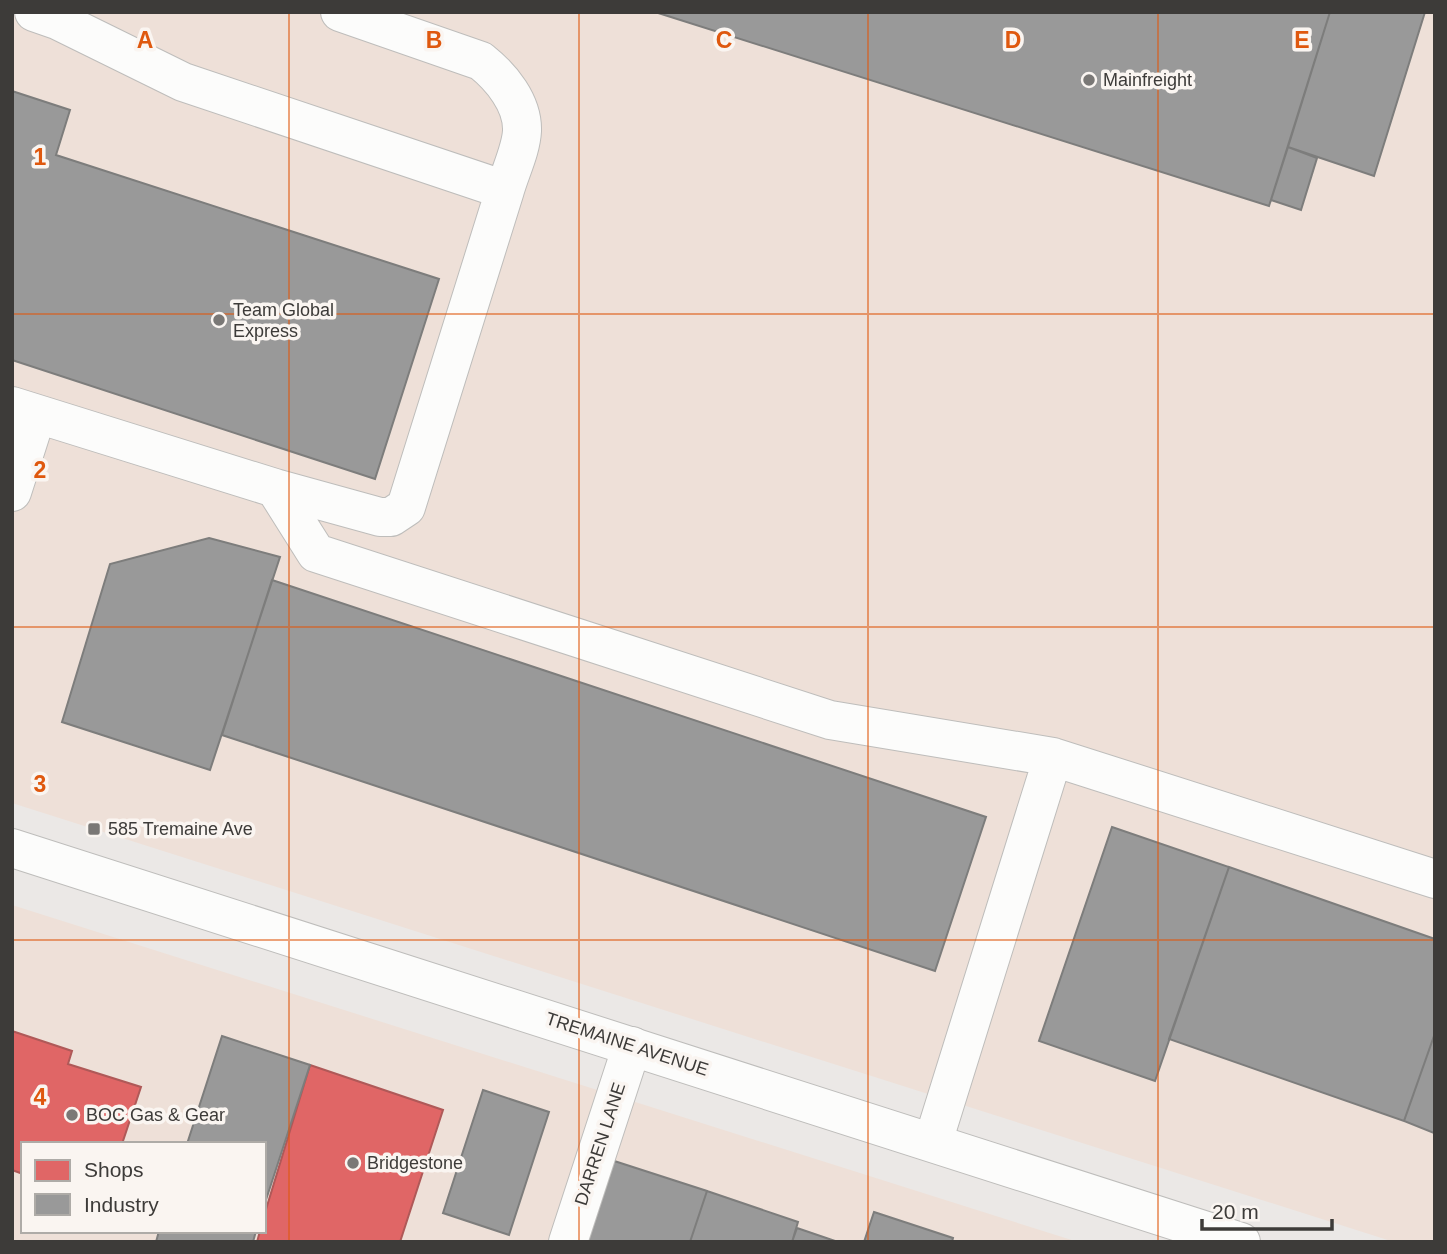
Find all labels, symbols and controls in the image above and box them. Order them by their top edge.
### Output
text: A [137,27,153,53]
text: B [426,27,442,53]
text: C [716,27,732,53]
text: D [1005,27,1021,53]
text: E [1294,27,1310,53]
place label: Mainfreight [1103,70,1192,90]
marker: Mainfreight [1081,72,1097,88]
text: 1 [34,144,47,170]
place label: Team Global Express [233,300,334,341]
marker: Team Global Express [211,312,227,328]
text: 2 [34,457,46,483]
text: 3 [34,771,46,797]
place label: 585 Tremaine Ave [108,819,253,839]
marker: 585 Tremaine Ave [86,821,102,837]
street label: TREMAINE AVENUE [543,1008,711,1080]
street label: DARREN LANE [571,1080,629,1208]
text: 4 [34,1084,47,1110]
place label: BOC Gas & Gear [86,1105,225,1125]
marker: BOC Gas & Gear [64,1107,80,1123]
legend [21,1142,266,1233]
place label: Bridgestone [367,1153,463,1173]
marker: Bridgestone [345,1155,361,1171]
text: Shops [84,1158,144,1181]
scale bar [1202,1188,1332,1232]
text: Industry [84,1193,159,1216]
text: 20 m [1212,1200,1259,1223]

